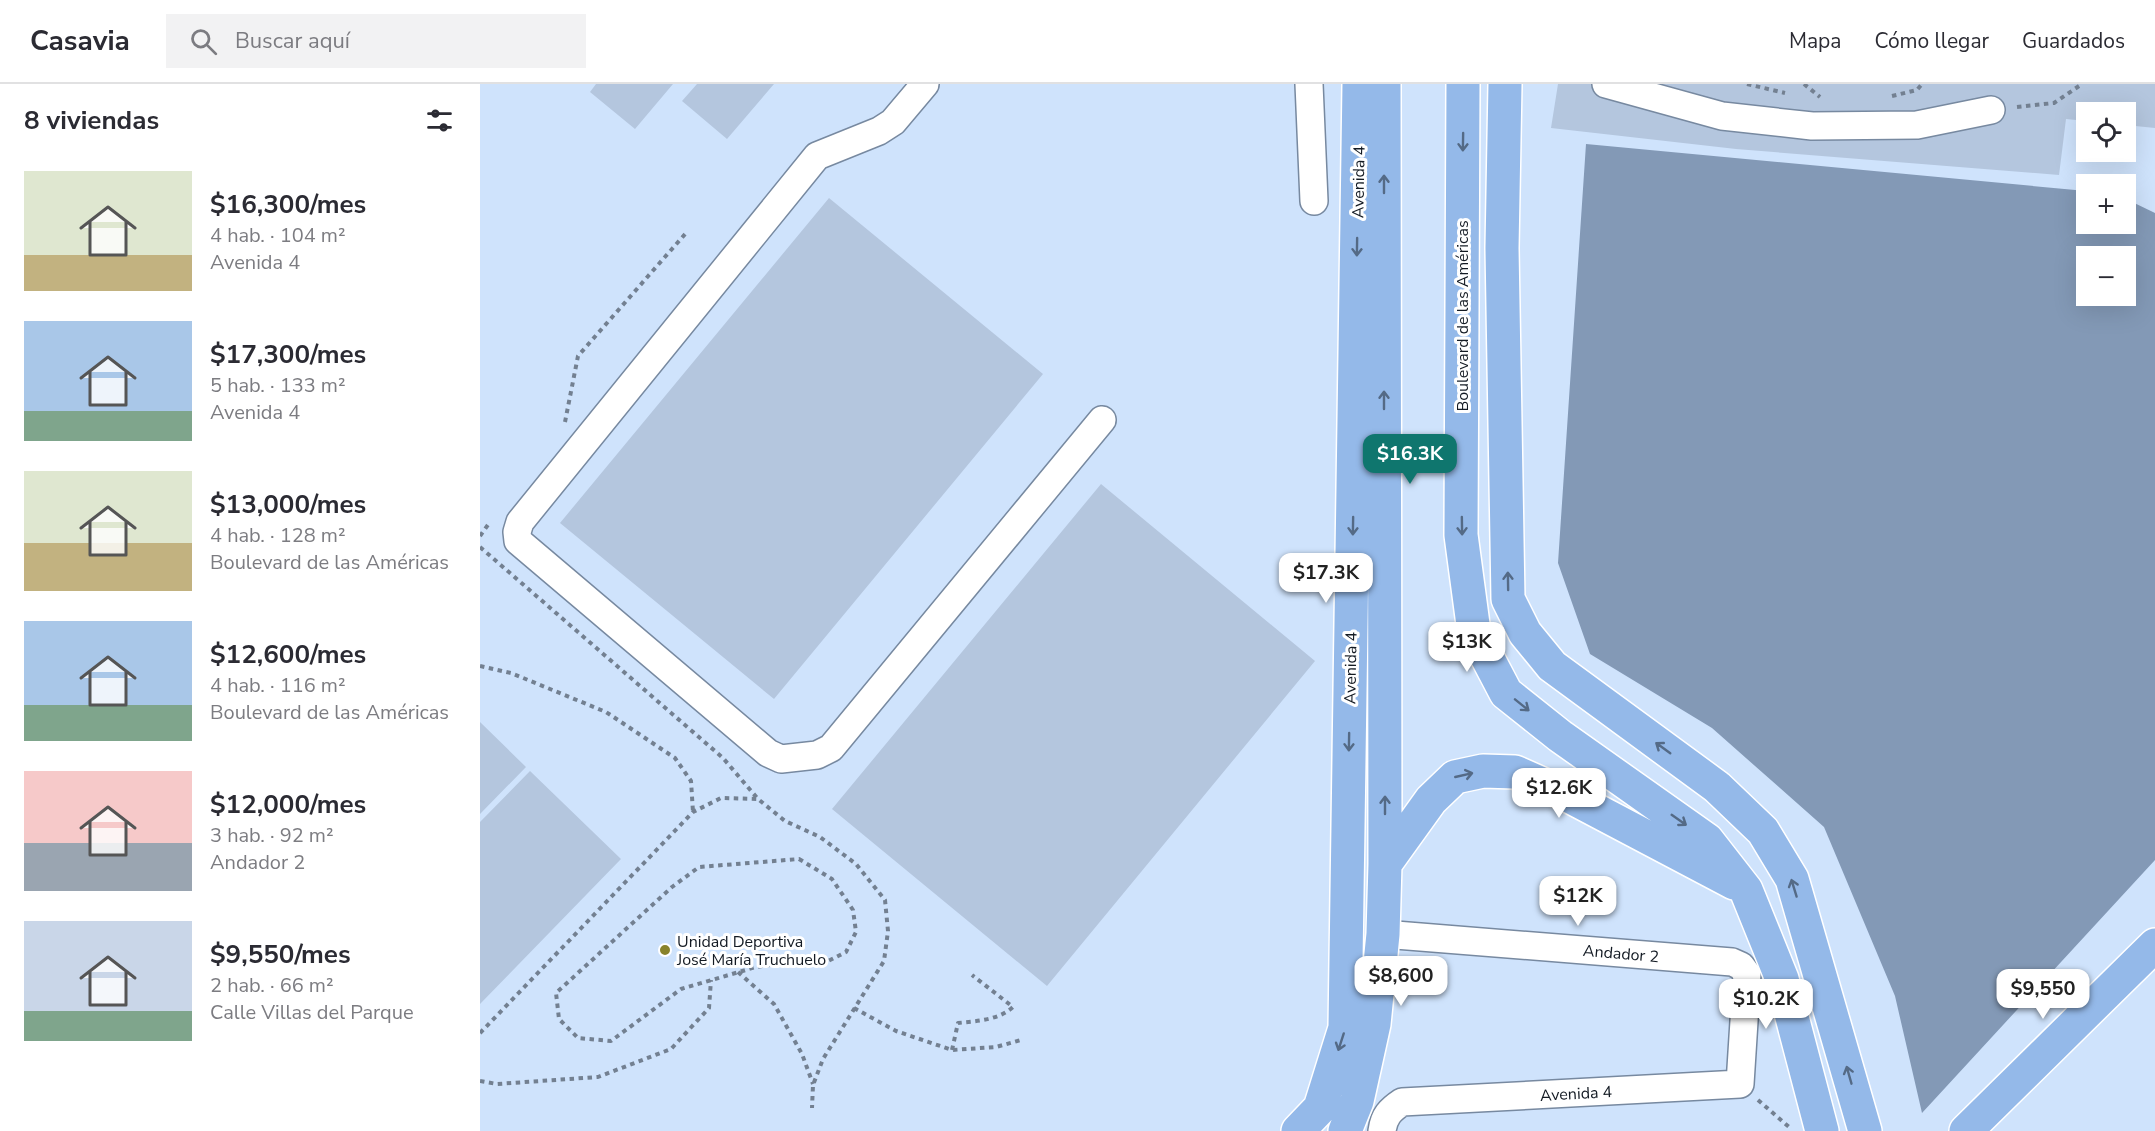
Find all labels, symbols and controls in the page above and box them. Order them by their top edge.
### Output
search box [166,14,586,68]
text: Casavia [30,22,130,60]
icon: search [187,25,220,58]
text: Buscar aquí [235,26,350,56]
text: Mapa [1789,27,1841,55]
text: Cómo llegar [1874,27,1989,55]
text: Guardados [2022,27,2125,55]
map controls [2076,102,2136,306]
button: locate [2076,102,2136,162]
text: 8 viviendas [24,103,159,138]
icon: filters [423,104,456,137]
one-way arrow [1457,132,1469,152]
street label: Avenida 4 [1347,145,1371,218]
button: + [2076,174,2136,234]
one-way arrow [1378,175,1390,195]
text: $16,300/mes [210,187,366,222]
icon: home [72,195,144,267]
street label: Boulevard de las Américas [1452,220,1474,412]
text: 4 hab. · 104 m² [210,222,346,249]
one-way arrow [1351,237,1363,257]
button: − [2076,246,2136,306]
text: Avenida 4 [210,249,300,276]
text: $17,300/mes [210,337,366,372]
icon: home [72,345,144,417]
text: 5 hab. · 133 m² [210,372,346,399]
one-way arrow [1378,391,1390,411]
text: Avenida 4 [210,399,300,426]
pin: $16.3K [1361,434,1459,485]
text: $16.3K [1377,440,1443,467]
text: $13,000/mes [210,487,366,522]
icon: home [72,495,144,567]
one-way arrow [1347,516,1358,536]
one-way arrow [1456,516,1467,536]
text: 4 hab. · 128 m² [210,522,346,549]
text: Boulevard de las Américas [210,549,449,576]
pin: $17.3K [1277,553,1375,604]
text: $17.3K [1293,559,1359,586]
one-way arrow [1502,571,1514,591]
pin: $13K [1431,622,1503,673]
text: $13K [1442,628,1492,655]
street label: Avenida 4 [1339,631,1363,704]
text: $12,600/mes [210,637,366,672]
icon: home [72,645,144,717]
text: 4 hab. · 116 m² [210,672,346,699]
text: Boulevard de las Américas [210,699,449,726]
one-way arrow [1514,699,1530,712]
one-way arrow [1343,732,1355,752]
one-way arrow [1656,742,1672,754]
pin: $12.6K [1510,768,1608,819]
one-way arrow [1455,769,1474,781]
text: $12.6K [1526,774,1592,801]
text: $12,000/mes [210,787,366,822]
icon: home [72,795,144,867]
one-way arrow [1379,796,1391,816]
one-way arrow [1671,814,1687,826]
text: 3 hab. · 92 m² [210,822,334,849]
text: Andador 2 [210,849,305,876]
pin: $12K [1542,876,1614,927]
one-way arrow [1788,879,1799,898]
text: $12K [1553,882,1603,909]
place label: Unidad Deportiva José María Truchuelo [676,931,826,971]
text: $9,550/mes [210,937,351,972]
street label: Andador 2 [1582,940,1660,968]
marker: Unidad Deportiva José María Truchuelo [658,943,672,957]
icon: home [72,945,144,1017]
pin: $8,600 [1352,956,1450,1007]
text: $8,600 [1369,962,1433,989]
pin: $9,550 [1994,969,2092,1020]
text: 2 hab. · 66 m² [210,972,334,999]
text: $9,550 [2011,975,2075,1002]
pin: $10.2K [1717,979,1815,1030]
text: $10.2K [1733,985,1799,1012]
text: Calle Villas del Parque [210,999,414,1026]
one-way arrow [1334,1032,1345,1051]
one-way arrow [1843,1066,1854,1085]
street label: Avenida 4 [1539,1081,1613,1107]

